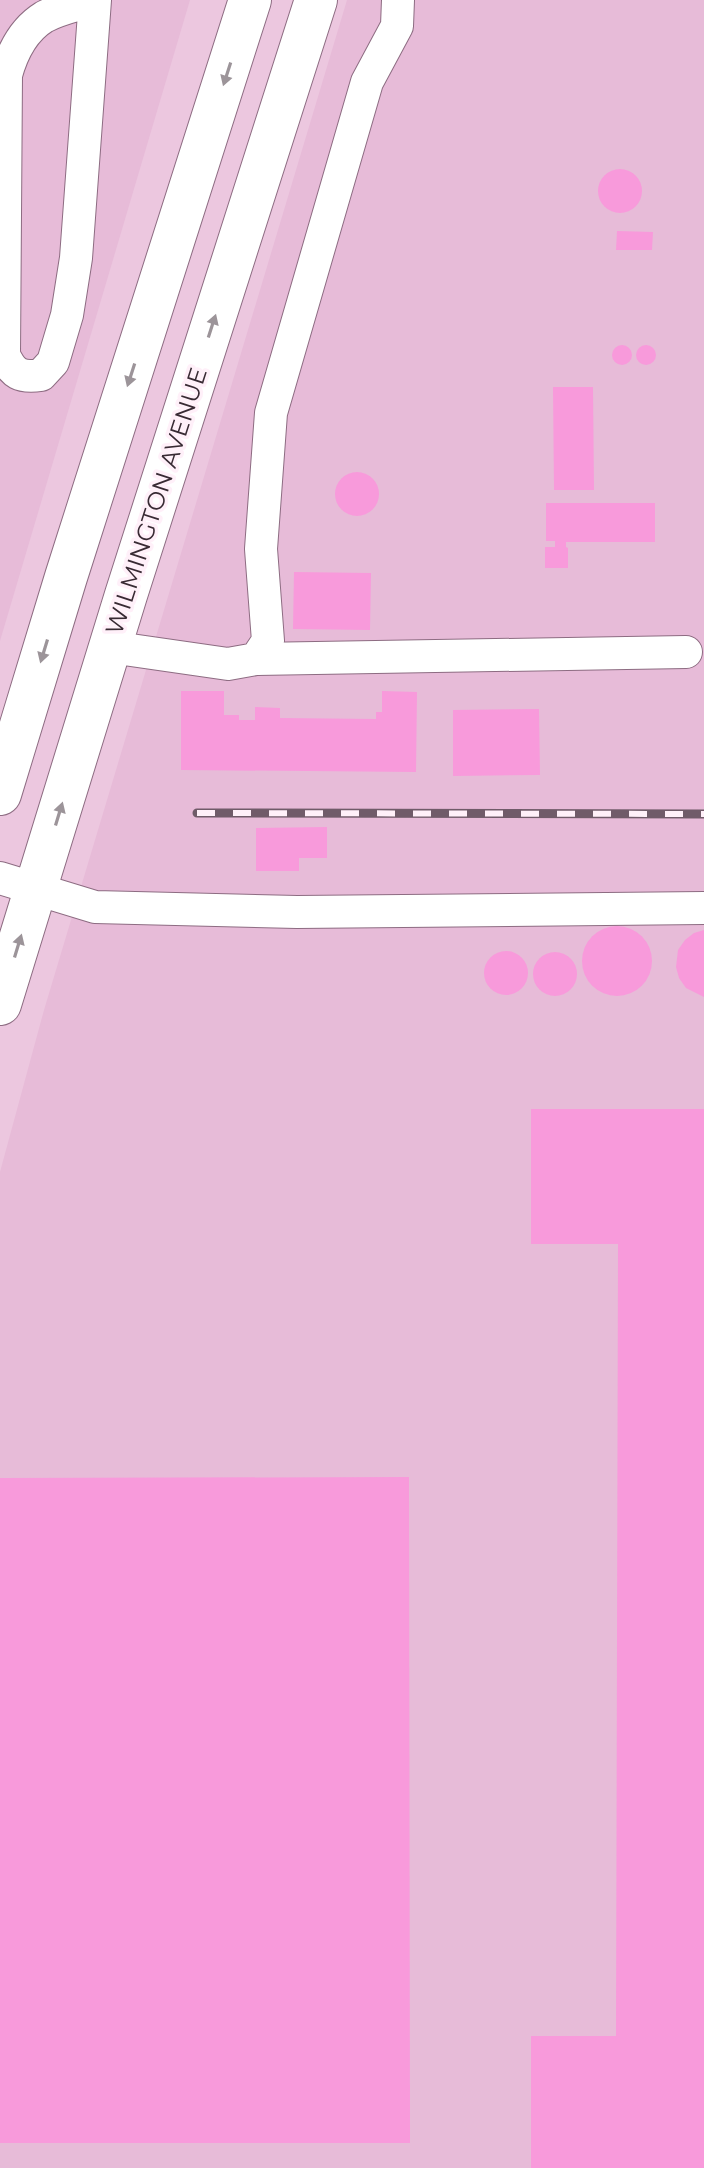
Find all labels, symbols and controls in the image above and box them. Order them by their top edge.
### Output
one-way arrow [220,63,232,87]
one-way arrow [206,313,219,337]
street label: WILMINGTON AVENUE [99,364,213,638]
one-way arrow [124,364,136,388]
one-way arrow [37,640,50,664]
one-way arrow [53,802,66,826]
one-way arrow [12,934,25,958]

